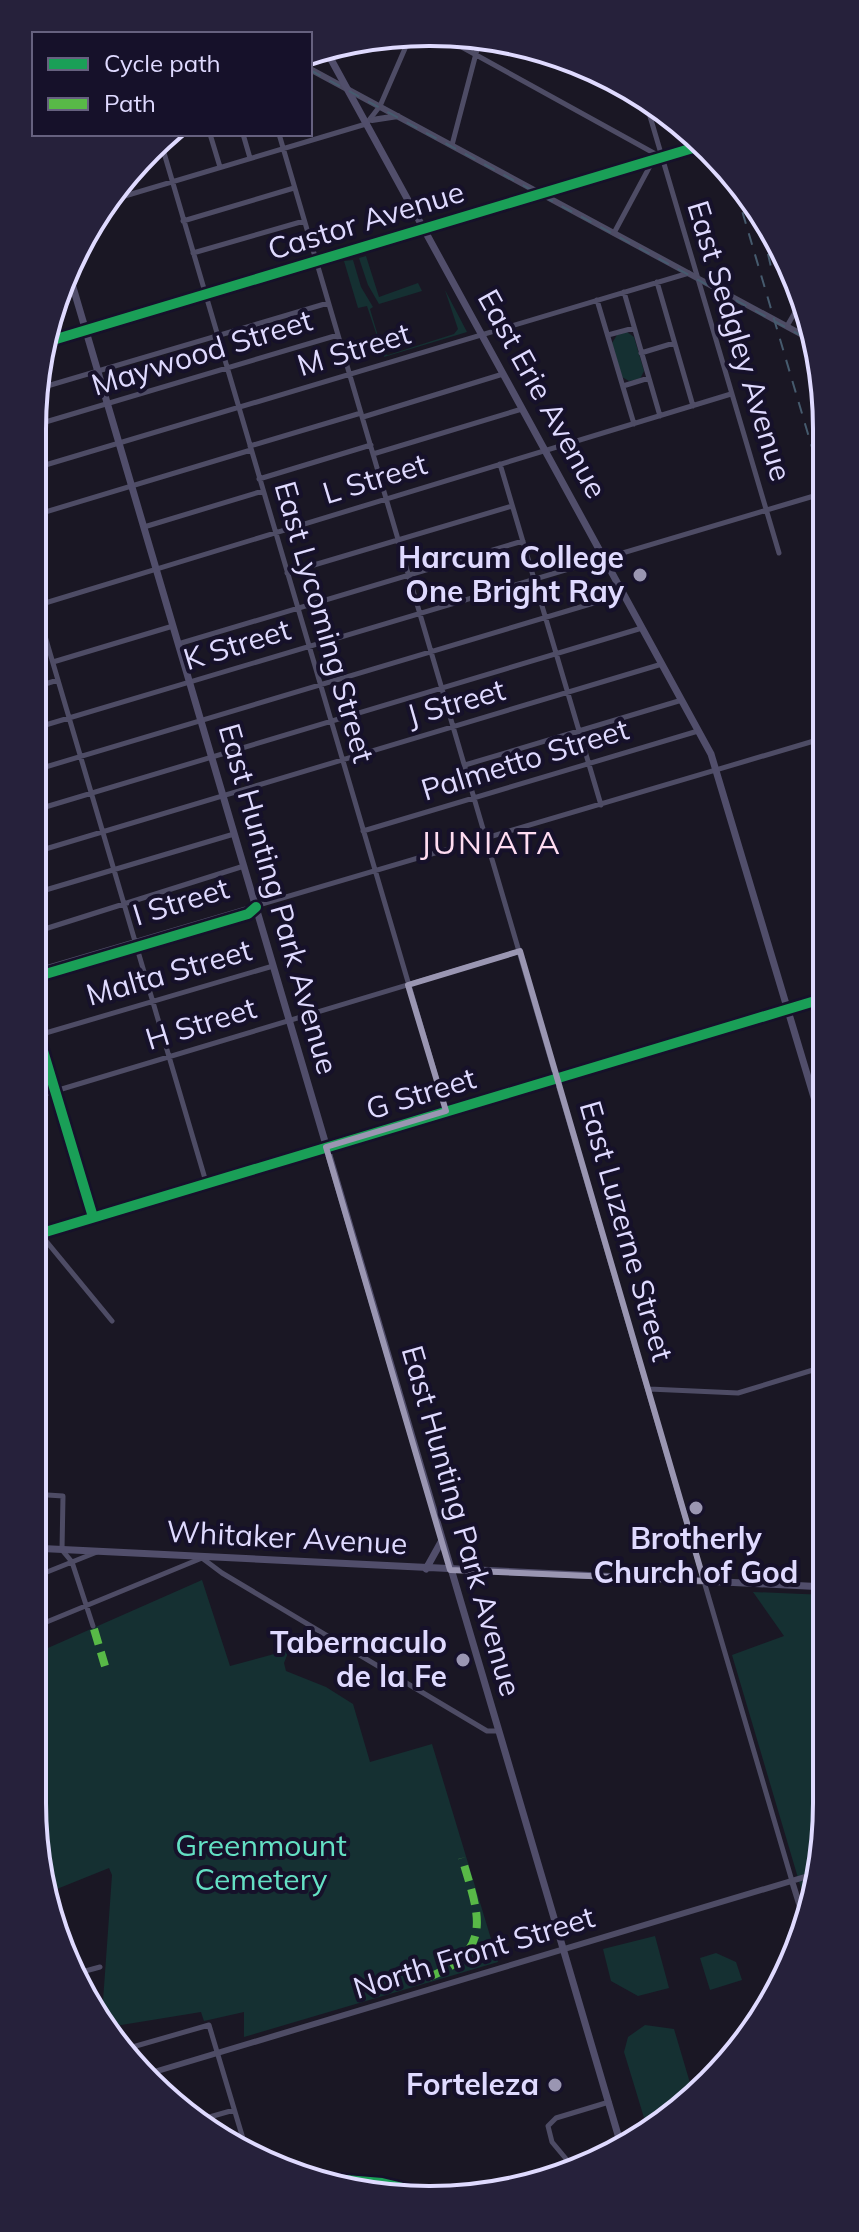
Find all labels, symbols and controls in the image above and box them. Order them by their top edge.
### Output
legend [32,32,312,136]
text: Cycle path [104,48,221,78]
text: Path [104,88,156,118]
street label: Castor Avenue [263,172,469,268]
street label: East Sedgley Avenue [679,196,801,485]
street label: East Erie Avenue [470,282,616,505]
street label: Maywood Street [87,300,317,404]
street label: M Street [292,314,415,384]
street label: L Street [318,444,431,512]
street label: East Lycoming Street [267,477,383,767]
place label: Harcum College One Bright Ray [398,538,625,610]
marker: Harcum College One Bright Ray [631,566,649,584]
street label: K Street [179,610,295,678]
street label: J Street [402,670,509,734]
street label: Palmetto Street [416,709,633,809]
street label: East Hunting Park Avenue [211,719,347,1078]
district label: JUNIATA [420,822,562,862]
street label: I Street [128,868,233,934]
street label: Malta Street [82,930,256,1014]
street label: H Street [141,988,261,1058]
street label: G Street [361,1058,480,1128]
street label: East Luzerne Street [572,1096,682,1365]
street label: East Hunting Park Avenue [394,1341,530,1700]
marker: Brotherly Church of God [687,1499,705,1517]
street label: Whitaker Avenue [166,1512,408,1562]
place label: Brotherly Church of God [594,1519,798,1591]
place label: Tabernaculo de la Fe [270,1623,447,1695]
marker: Tabernaculo de la Fe [454,1651,472,1669]
park label: Greenmount Cemetery [175,1826,347,1898]
street label: North Front Street [348,1897,599,2007]
place label: Forteleza [406,2065,539,2103]
marker: Forteleza [546,2076,564,2094]

